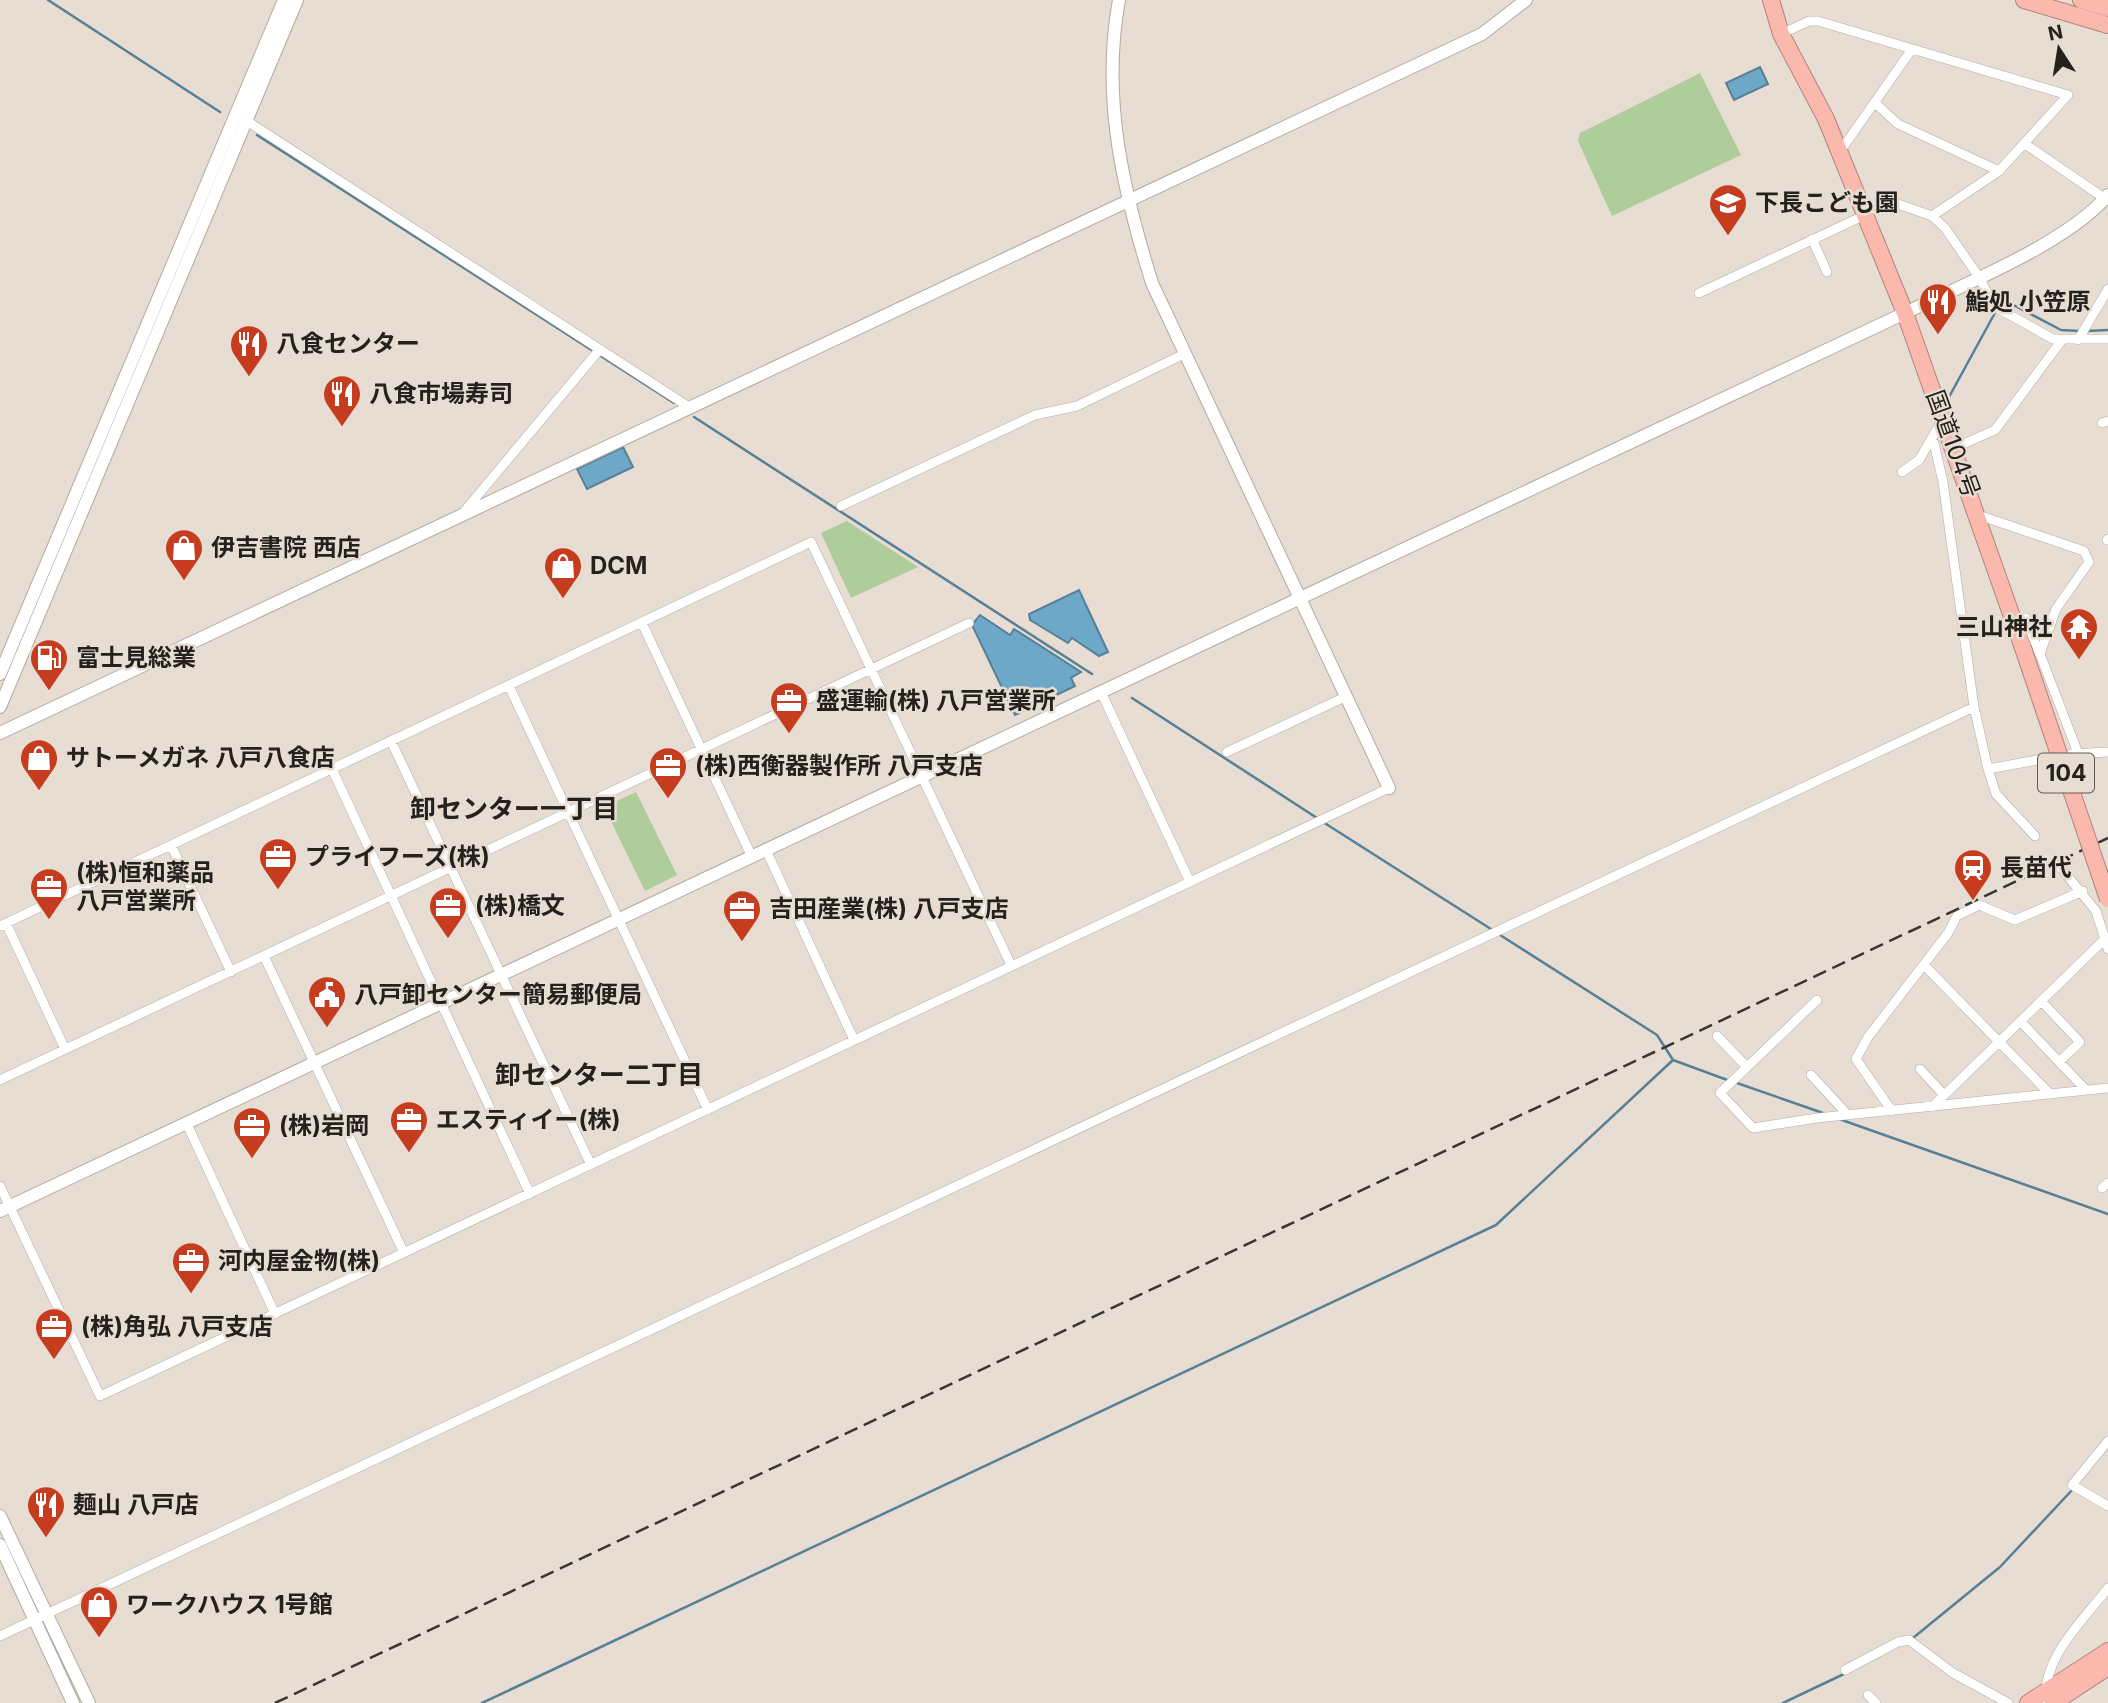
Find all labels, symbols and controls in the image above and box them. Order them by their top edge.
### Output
north arrow [2024,14,2094,84]
text: N [2046,20,2065,46]
school or university icon: 下長こども園 [1707,182,1749,237]
place label: 下長こども園 [1755,188,1899,217]
restaurant icon: 鮨処 小笠原 [1917,281,1959,336]
place label: 鮨処 小笠原 [1965,287,2091,316]
restaurant icon: 八食センター [228,323,270,378]
place label: 八食センター [276,329,420,358]
restaurant icon: 八食市場寿司 [321,373,363,428]
place label: 八食市場寿司 [369,379,513,408]
street label: 国道104号 [1921,386,1986,502]
shop icon: 伊吉書院 西店 [163,527,205,582]
place label: 伊吉書院 西店 [211,533,361,562]
shop icon: DCM [542,545,584,600]
place label: DCM [590,551,647,580]
temple icon: 三山神社 [2058,606,2100,661]
place label: 三山神社 [1956,612,2052,641]
fuel station icon: 富士見総業 [28,637,70,692]
place label: 富士見総業 [76,643,196,672]
office icon: 盛運輸(株) 八戸営業所 [768,680,810,735]
place label: 盛運輸(株) 八戸営業所 [816,686,1056,715]
shop icon: サトーメガネ 八戸八食店 [18,737,60,792]
place label: サトーメガネ 八戸八食店 [66,743,335,772]
office icon: (株)西衡器製作所 八戸支店 [647,745,689,800]
place label: (株)西衡器製作所 八戸支店 [695,751,983,780]
road number: 104 [2038,754,2094,792]
district label: 卸センター一丁目 [410,793,618,824]
office icon: プライフーズ(株) [257,836,299,891]
place label: プライフーズ(株) [305,842,490,871]
station icon: 長苗代 [1952,847,1994,902]
place label: 長苗代 [2000,853,2072,882]
place label: (株)恒和薬品 八戸営業所 [76,858,214,915]
office icon: (株)恒和薬品 八戸営業所 [28,866,70,921]
office icon: (株)橋文 [427,885,469,940]
office icon: 吉田産業(株) 八戸支店 [721,888,763,943]
place label: (株)橋文 [475,891,565,920]
place label: 吉田産業(株) 八戸支店 [769,894,1009,923]
public building icon: 八戸卸センター簡易郵便局 [306,974,348,1029]
place label: 八戸卸センター簡易郵便局 [354,980,642,1009]
district label: 卸センター二丁目 [495,1059,703,1090]
office icon: エスティイー(株) [388,1099,430,1154]
office icon: (株)岩岡 [231,1105,273,1160]
place label: エスティイー(株) [436,1105,621,1134]
place label: (株)岩岡 [279,1111,369,1140]
office icon: 河内屋金物(株) [170,1240,212,1295]
place label: 河内屋金物(株) [218,1246,380,1275]
office icon: (株)角弘 八戸支店 [33,1306,75,1361]
place label: (株)角弘 八戸支店 [81,1312,273,1341]
restaurant icon: 麺山 八戸店 [25,1484,67,1539]
place label: 麺山 八戸店 [73,1490,199,1519]
shop icon: ワークハウス 1号館 [78,1584,120,1639]
place label: ワークハウス 1号館 [126,1590,333,1619]

